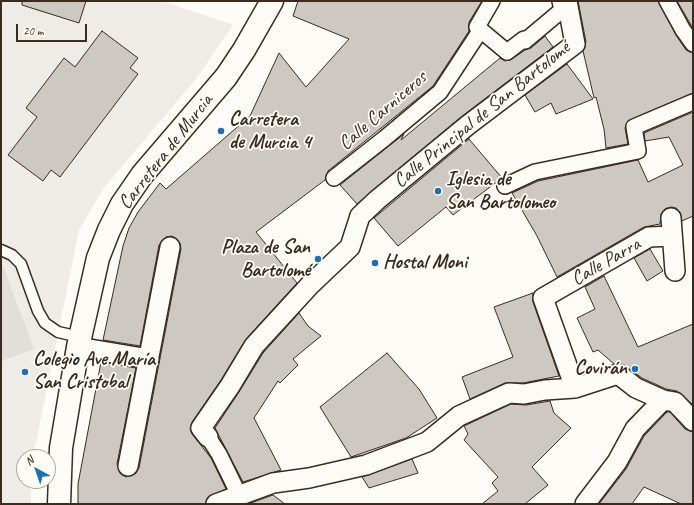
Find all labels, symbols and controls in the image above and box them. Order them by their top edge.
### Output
scale bar [18,16,89,42]
text: 20 m [23,23,43,39]
street label: Calle Principal de San Bartolomé [389,36,575,194]
street label: Calle Carniceros [334,66,432,156]
street label: Carretera de Murcia [113,90,219,214]
place label: Carretera de Murcia 4 [229,108,311,155]
marker: Carretera de Murcia 4 [216,126,226,136]
place label: Iglesia de San Bartolomeo [446,168,555,215]
marker: Iglesia de San Bartolomeo [433,186,443,196]
street label: Calle Parra [567,233,645,291]
place label: Plaza de San Bartolomé [221,236,310,283]
place label: Hostal Moni [383,251,467,275]
marker: Plaza de San Bartolomé [313,254,323,264]
marker: Hostal Moni [370,258,380,268]
place label: Colegio Ave María San Cristobal [33,348,155,395]
place label: Covirán [574,357,627,381]
marker: Covirán [630,364,640,374]
marker: Colegio Ave María San Cristobal [20,367,30,377]
north arrow [16,449,56,489]
text: N [22,453,36,468]

